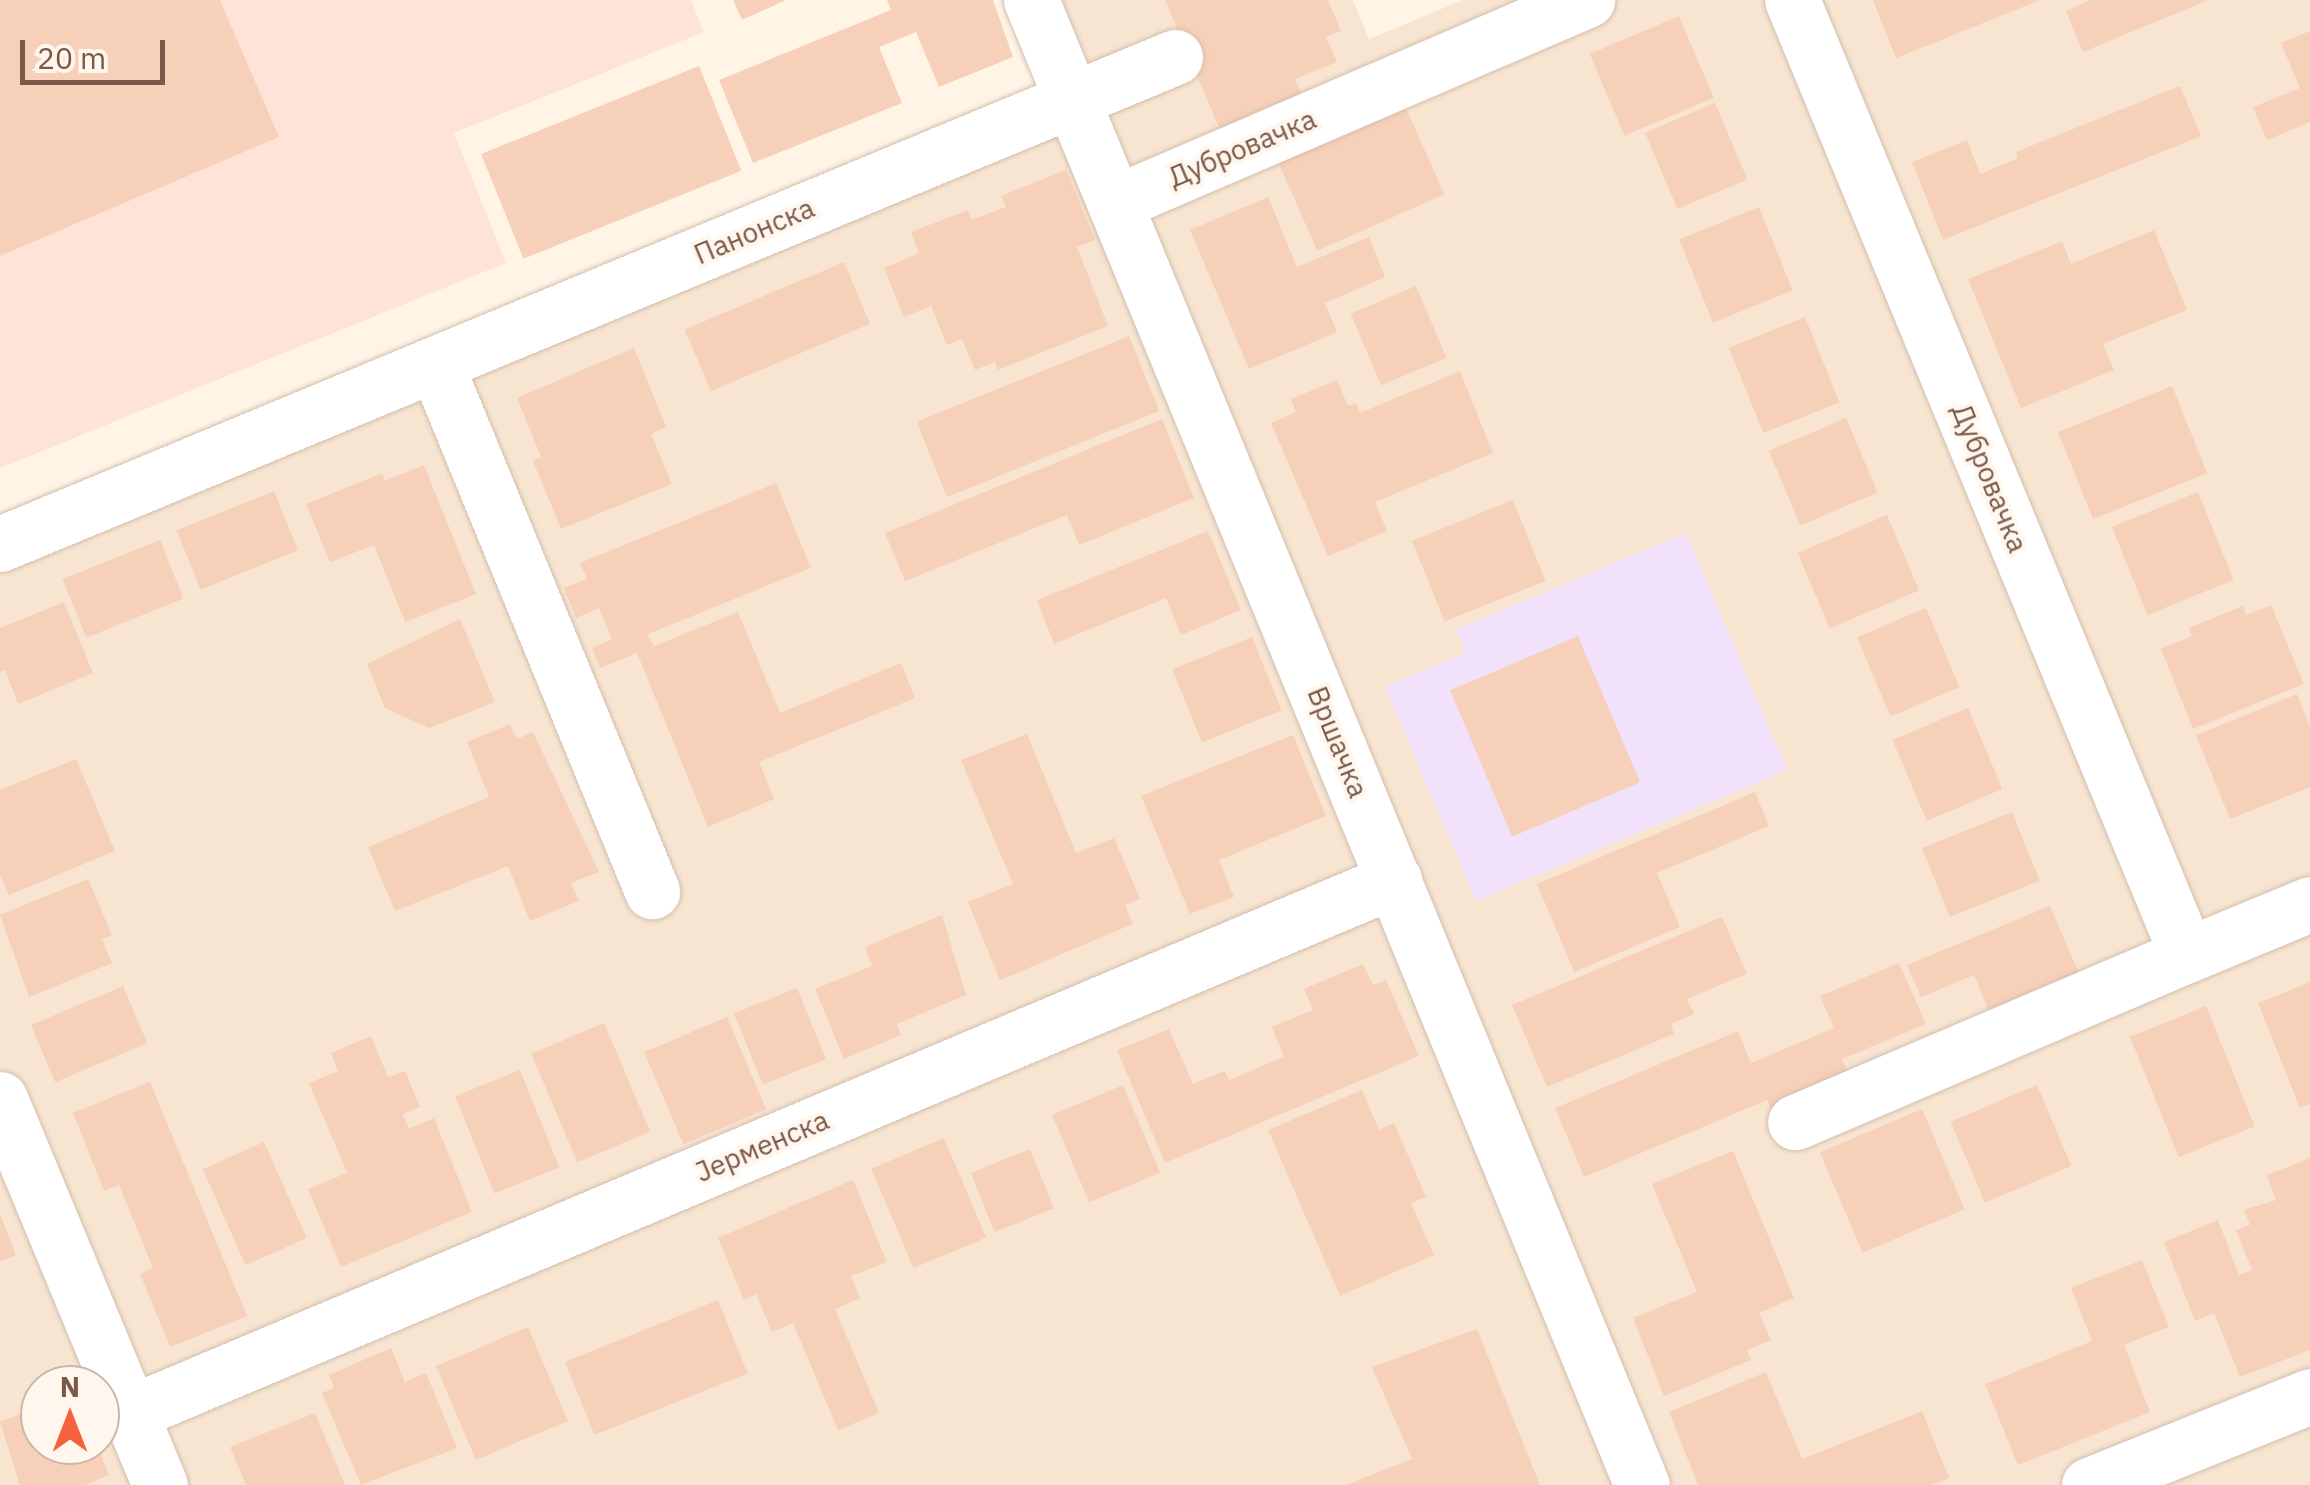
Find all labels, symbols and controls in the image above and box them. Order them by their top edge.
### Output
scale bar [25,20,170,82]
text: 20 m [37,38,106,77]
street label: Дубровачка [1163,102,1321,194]
street label: Панонска [689,191,819,271]
street label: Дубровачка [1945,399,2035,557]
street label: Вршачка [1301,682,1375,802]
street label: Јерменска [690,1103,834,1189]
north arrow [20,1365,120,1465]
text: N [60,1368,80,1405]

